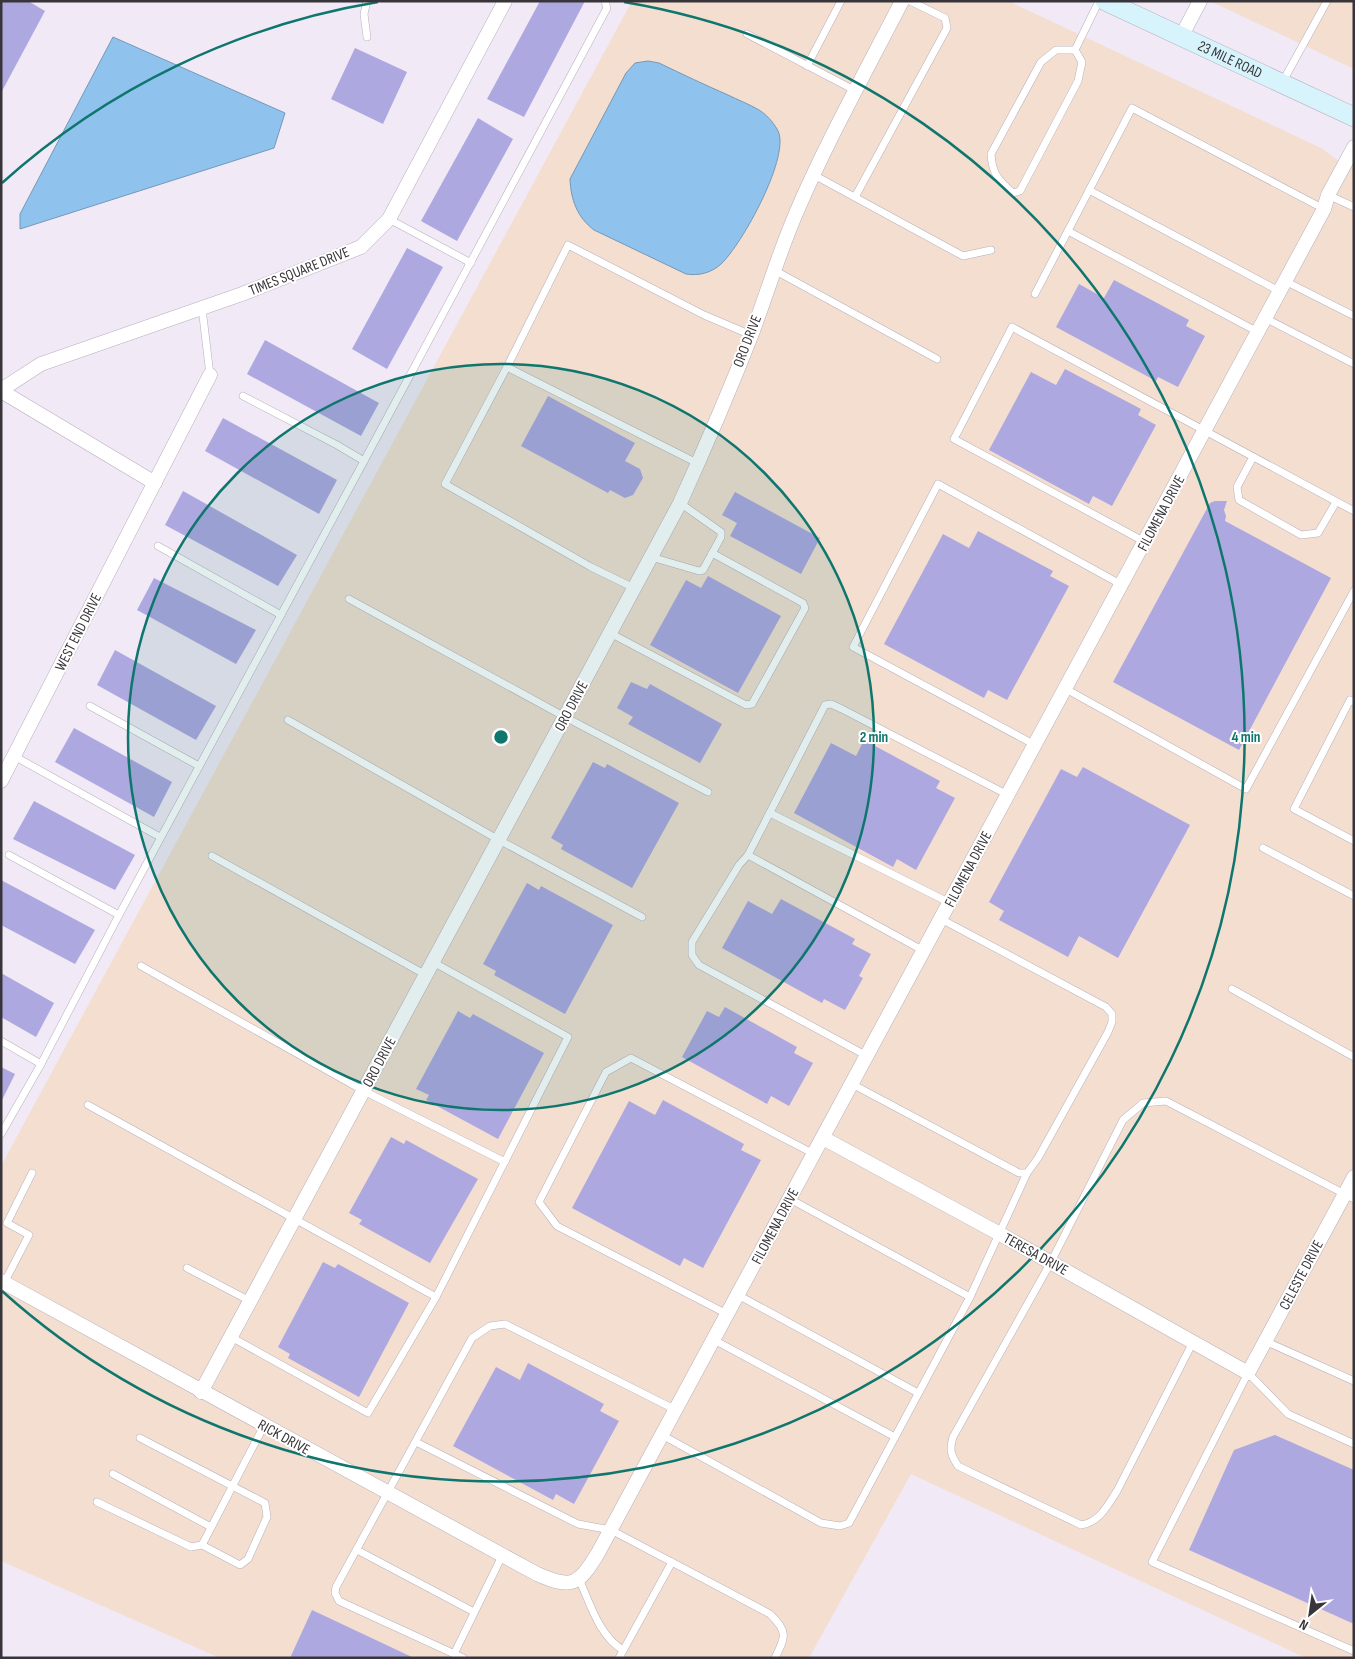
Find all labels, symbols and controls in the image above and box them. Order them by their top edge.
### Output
street label: 23 MILE ROAD [1195,37,1265,83]
street label: TIMES SQUARE DRIVE [246,243,352,300]
street label: ORO DRIVE [729,312,766,370]
street label: FILOMENA DRIVE [1133,472,1189,555]
street label: WEST END DRIVE [51,590,106,674]
street label: ORO DRIVE [550,678,593,735]
centre of rings [492,728,510,746]
text: 2 min [860,728,888,747]
text: 4 min [1232,728,1260,747]
street label: FILOMENA DRIVE [940,828,996,911]
street label: ORO DRIVE [358,1034,401,1091]
street label: FILOMENA DRIVE [747,1185,803,1268]
street label: TERESA DRIVE [1000,1229,1071,1280]
street label: CELESTE DRIVE [1275,1237,1328,1313]
street label: RICK DRIVE [254,1415,313,1459]
north arrow [1285,1589,1335,1639]
text: N [1296,1616,1311,1634]

